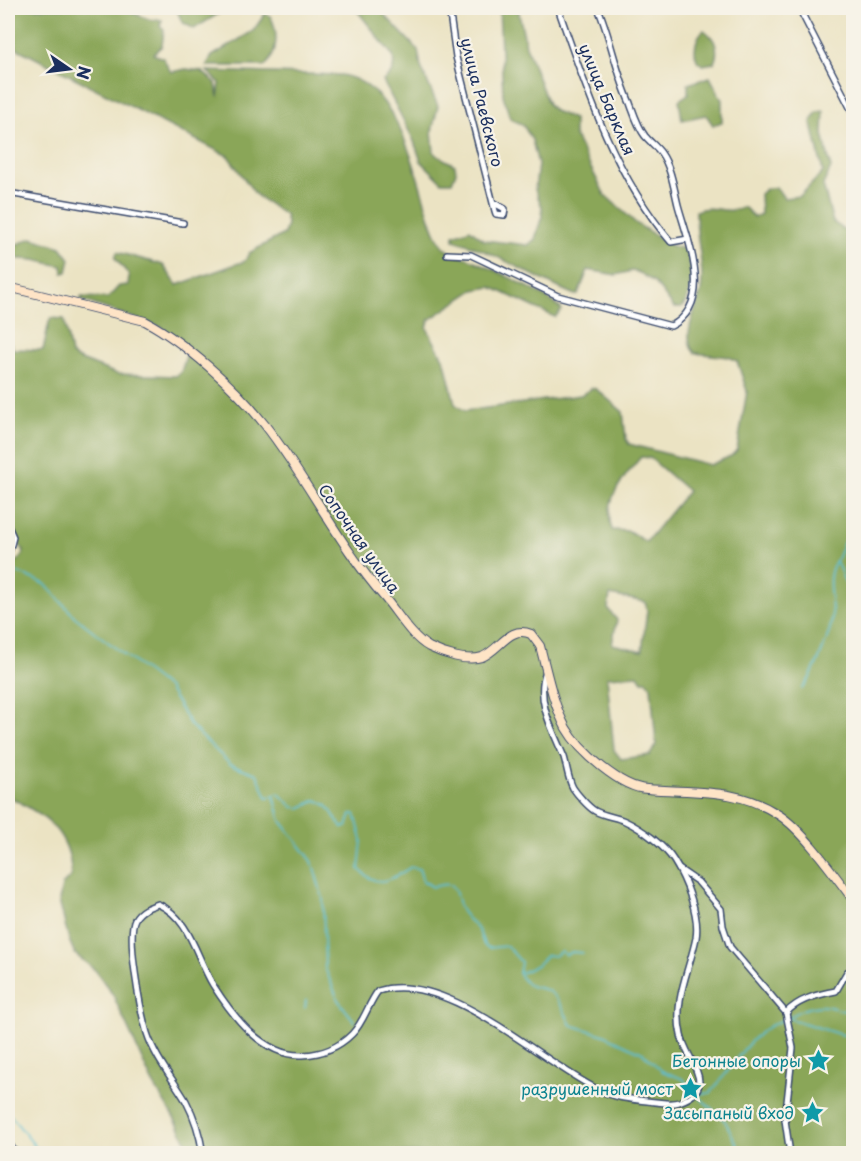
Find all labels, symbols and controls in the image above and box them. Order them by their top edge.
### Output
street label: улица Раевского [455,35,511,169]
north arrow [39,39,99,99]
street label: улица Барклая [574,39,642,159]
text: N [71,64,98,82]
street label: Сопочная улица [313,478,407,598]
place icon: Бетонные опоры [806,1047,832,1073]
place label: Бетонные опоры [672,1048,801,1072]
place icon: разрушенный мост [678,1075,704,1101]
place label: разрушенный мост [521,1076,673,1100]
place icon: Засыпаный вход [799,1099,825,1125]
place label: Засыпаный вход [663,1100,794,1124]

